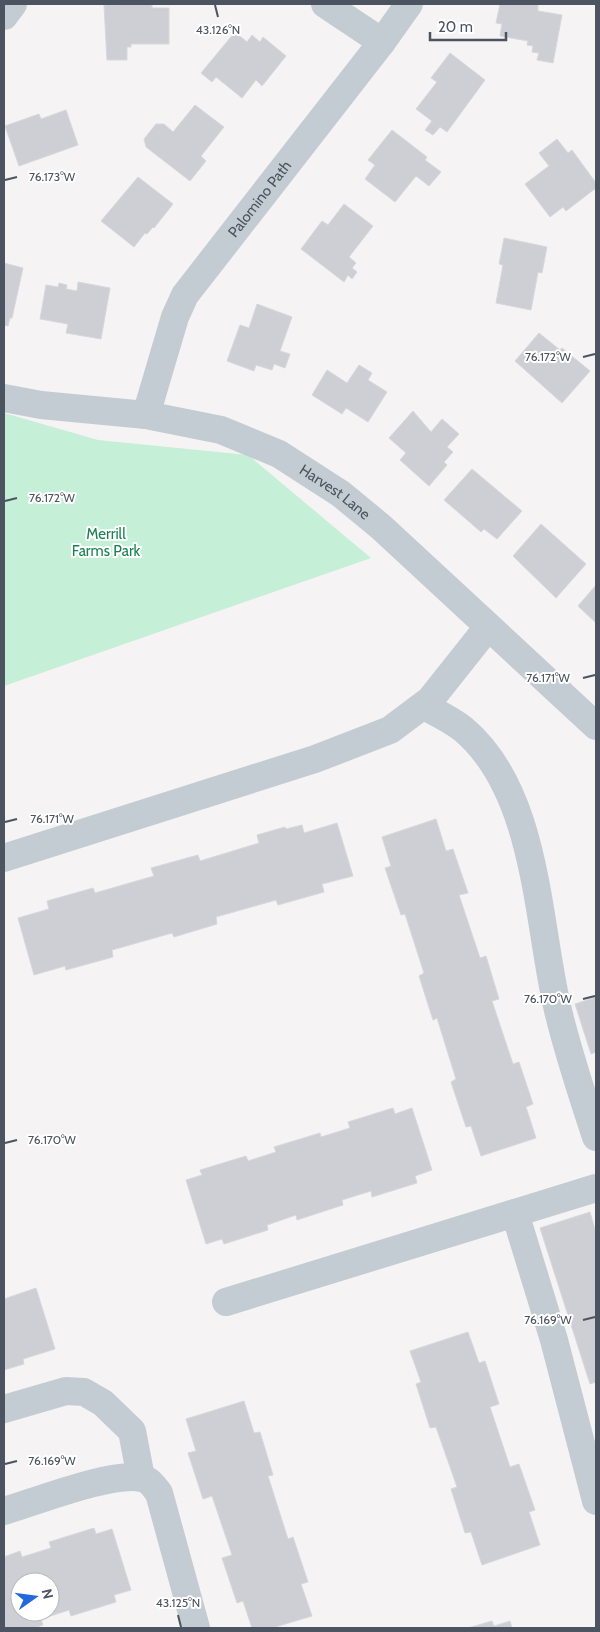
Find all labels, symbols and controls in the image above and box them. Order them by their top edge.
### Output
scale bar [430,10,506,42]
text: 20 m [438,18,473,36]
text: 43.126°N [196,22,240,37]
street label: Palomino Path [224,157,295,241]
text: 76.173°W [29,169,76,184]
text: 76.172°W [525,349,572,364]
street label: Harvest Lane [296,461,374,524]
text: 76.172°W [29,490,76,505]
park label: Merrill Farms Park [72,525,141,560]
text: 76.171°W [526,670,570,685]
text: 76.171°W [30,811,74,826]
text: 76.170°W [524,991,573,1006]
text: 76.170°W [28,1132,77,1147]
text: 76.169°W [524,1312,572,1327]
text: 76.169°W [28,1453,76,1468]
north arrow [10,1572,60,1622]
text: N [38,1587,58,1601]
text: 43.125°N [156,1595,200,1610]

